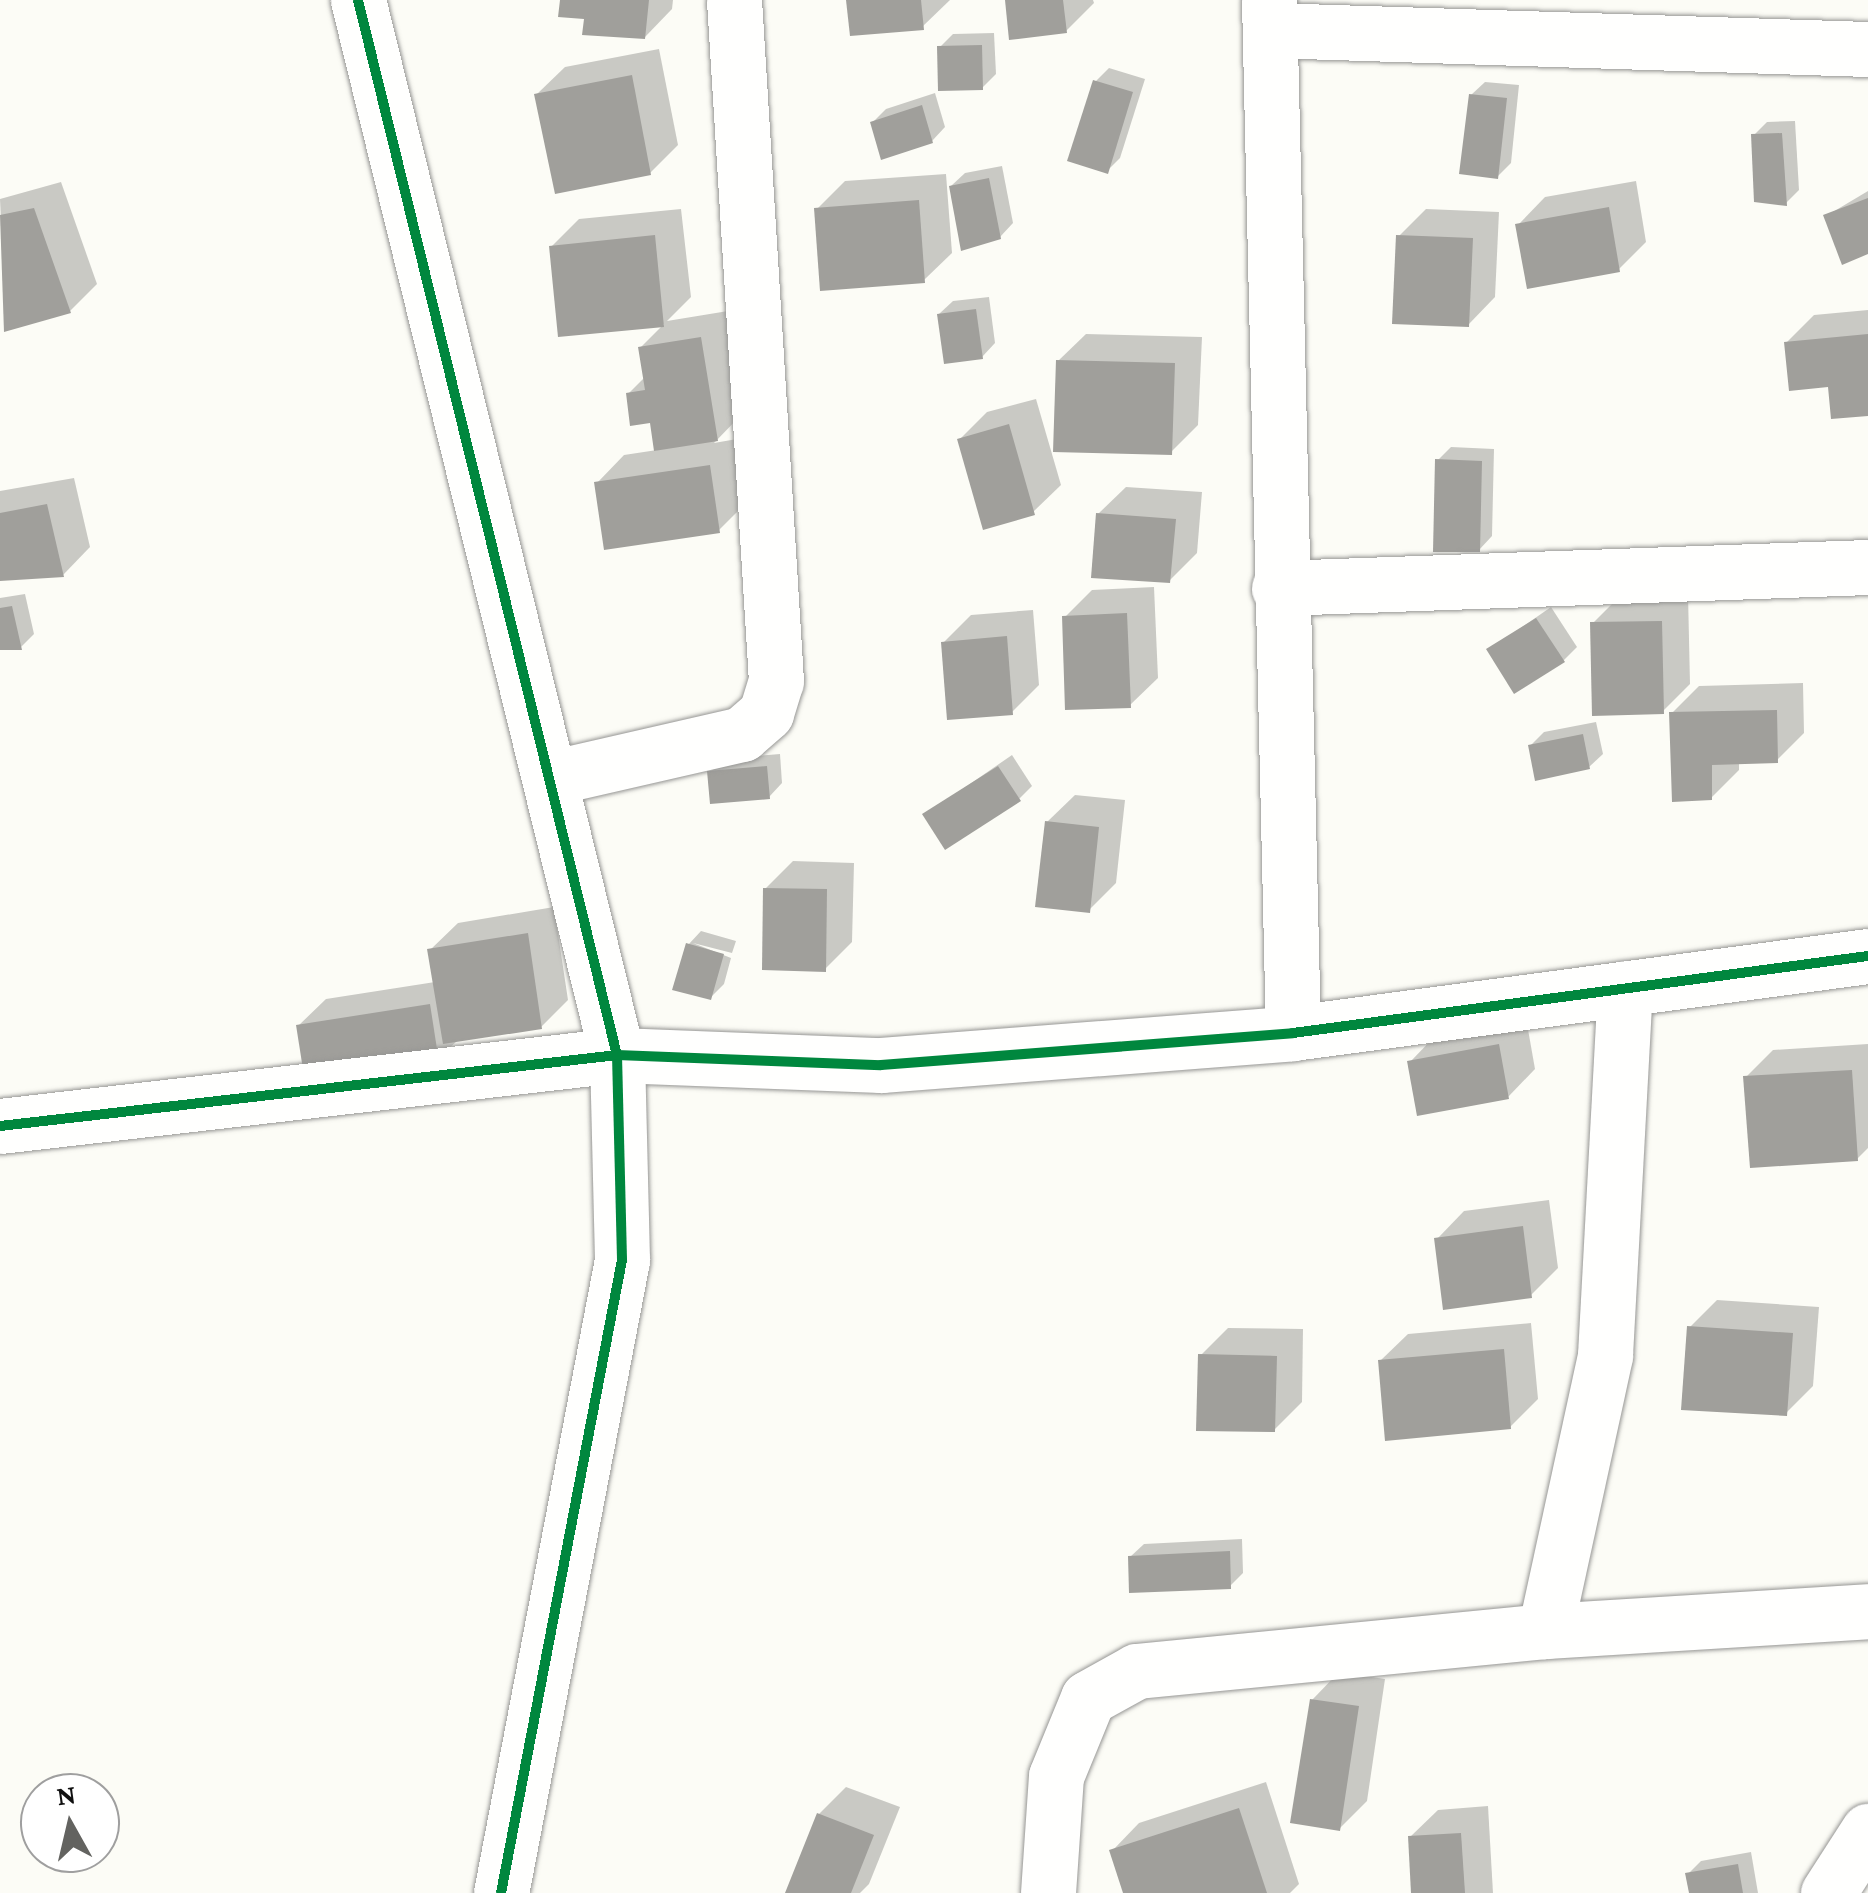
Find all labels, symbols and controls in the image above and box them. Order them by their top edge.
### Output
north arrow [20,1773,120,1873]
text: N [54,1778,78,1811]

